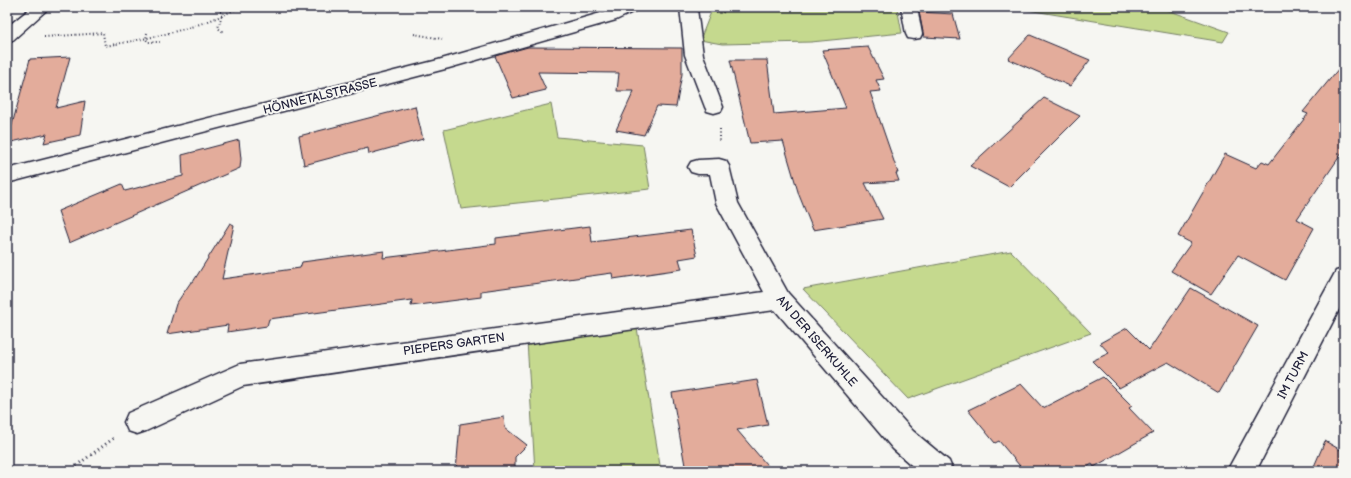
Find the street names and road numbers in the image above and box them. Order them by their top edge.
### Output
street label: HÖNNETALSTRASSE [261,74,379,118]
street label: AN DER ISERKUHLE [773,293,860,390]
street label: PIEPERS GARTEN [402,330,506,359]
street label: IM TURM [1275,349,1312,402]

